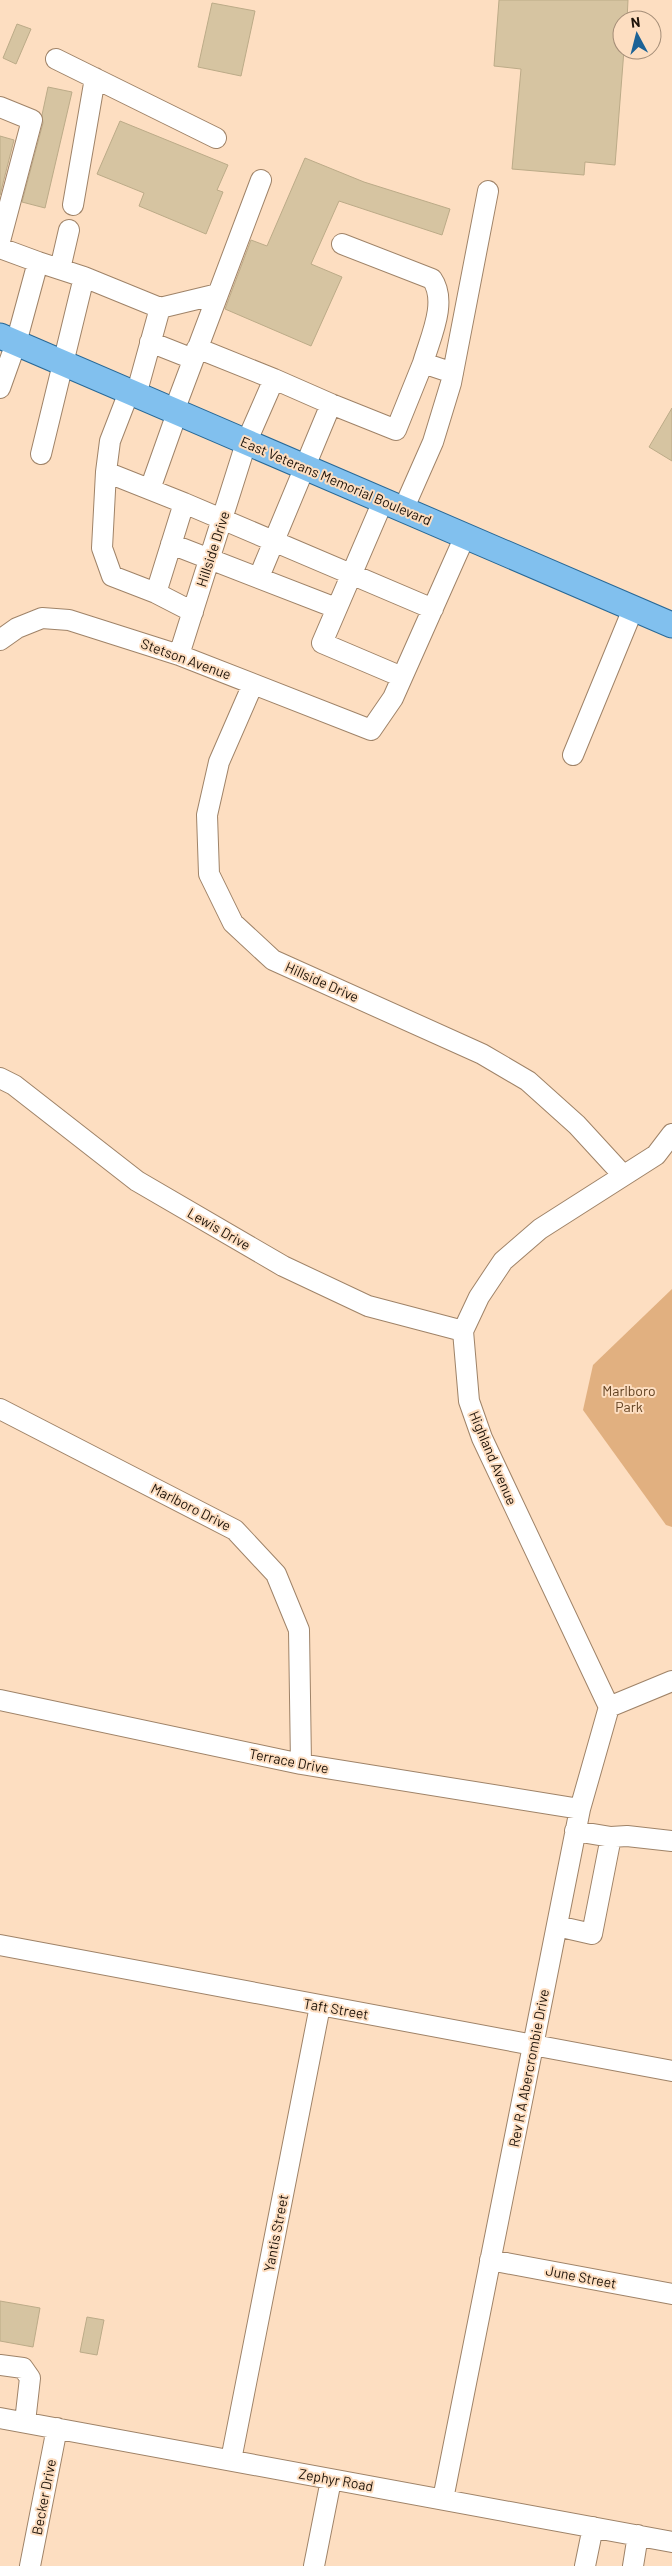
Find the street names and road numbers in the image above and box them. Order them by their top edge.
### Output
street label: East Veterans Memorial Boulevard [238,432,434,529]
street label: Hillside Drive [192,509,233,589]
street label: Stetson Avenue [139,634,234,683]
street label: Hillside Drive [283,958,362,1005]
street label: Lewis Drive [185,1204,254,1253]
street label: Highland Avenue [466,1408,521,1507]
street label: Marlboro Drive [148,1479,234,1534]
street label: Terrace Drive [248,1744,330,1777]
street label: Rev R A Abercrombie Drive [505,1987,552,2148]
street label: Taft Street [302,1994,370,2023]
street label: Yantis Street [260,2193,291,2273]
street label: June Street [544,2261,618,2292]
street label: Becker Drive [28,2458,59,2536]
street label: Zephyr Road [297,2465,375,2494]

